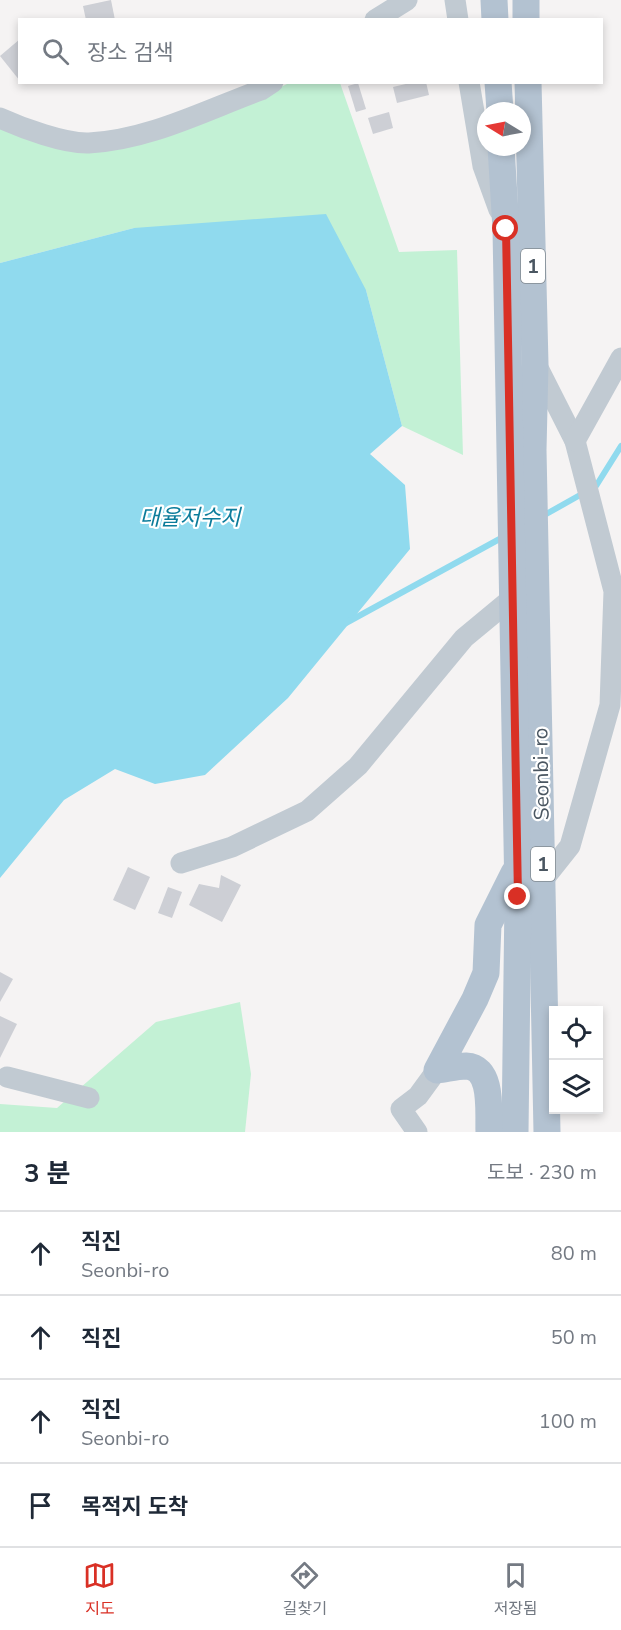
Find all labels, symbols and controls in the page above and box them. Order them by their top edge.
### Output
search box [18,18,603,84]
icon: search [39,35,72,68]
text: 장소 검색 [87,38,174,68]
north arrow [477,102,531,156]
route start [492,215,518,241]
road number: 1 [521,249,545,283]
water label: 대율저수지 [139,503,242,533]
street label: Seonbi-ro [526,727,556,821]
road number: 1 [531,847,555,881]
route end [504,883,530,909]
map controls [549,1006,603,1114]
button: locate [549,1006,603,1060]
button: layers [549,1060,603,1114]
text: 3 분 [24,1156,71,1191]
text: 도보 · 230 m [487,1159,597,1186]
text: 직진 [81,1227,121,1257]
icon: ahead [24,1237,57,1270]
text: 80 m [551,1240,597,1267]
text: Seonbi-ro [81,1257,169,1284]
icon: ahead [24,1321,57,1354]
text: 직진 [81,1324,121,1354]
text: 50 m [551,1324,597,1351]
text: 직진 [81,1395,121,1425]
icon: ahead [24,1405,57,1438]
text: 100 m [539,1408,597,1435]
text: Seonbi-ro [81,1425,169,1452]
icon: arrive [24,1489,57,1522]
text: 목적지 도착 [81,1492,188,1522]
tab: 지도 [83,1559,116,1620]
tab: 길찾기 [283,1559,327,1620]
tab: 저장됨 [494,1559,538,1620]

